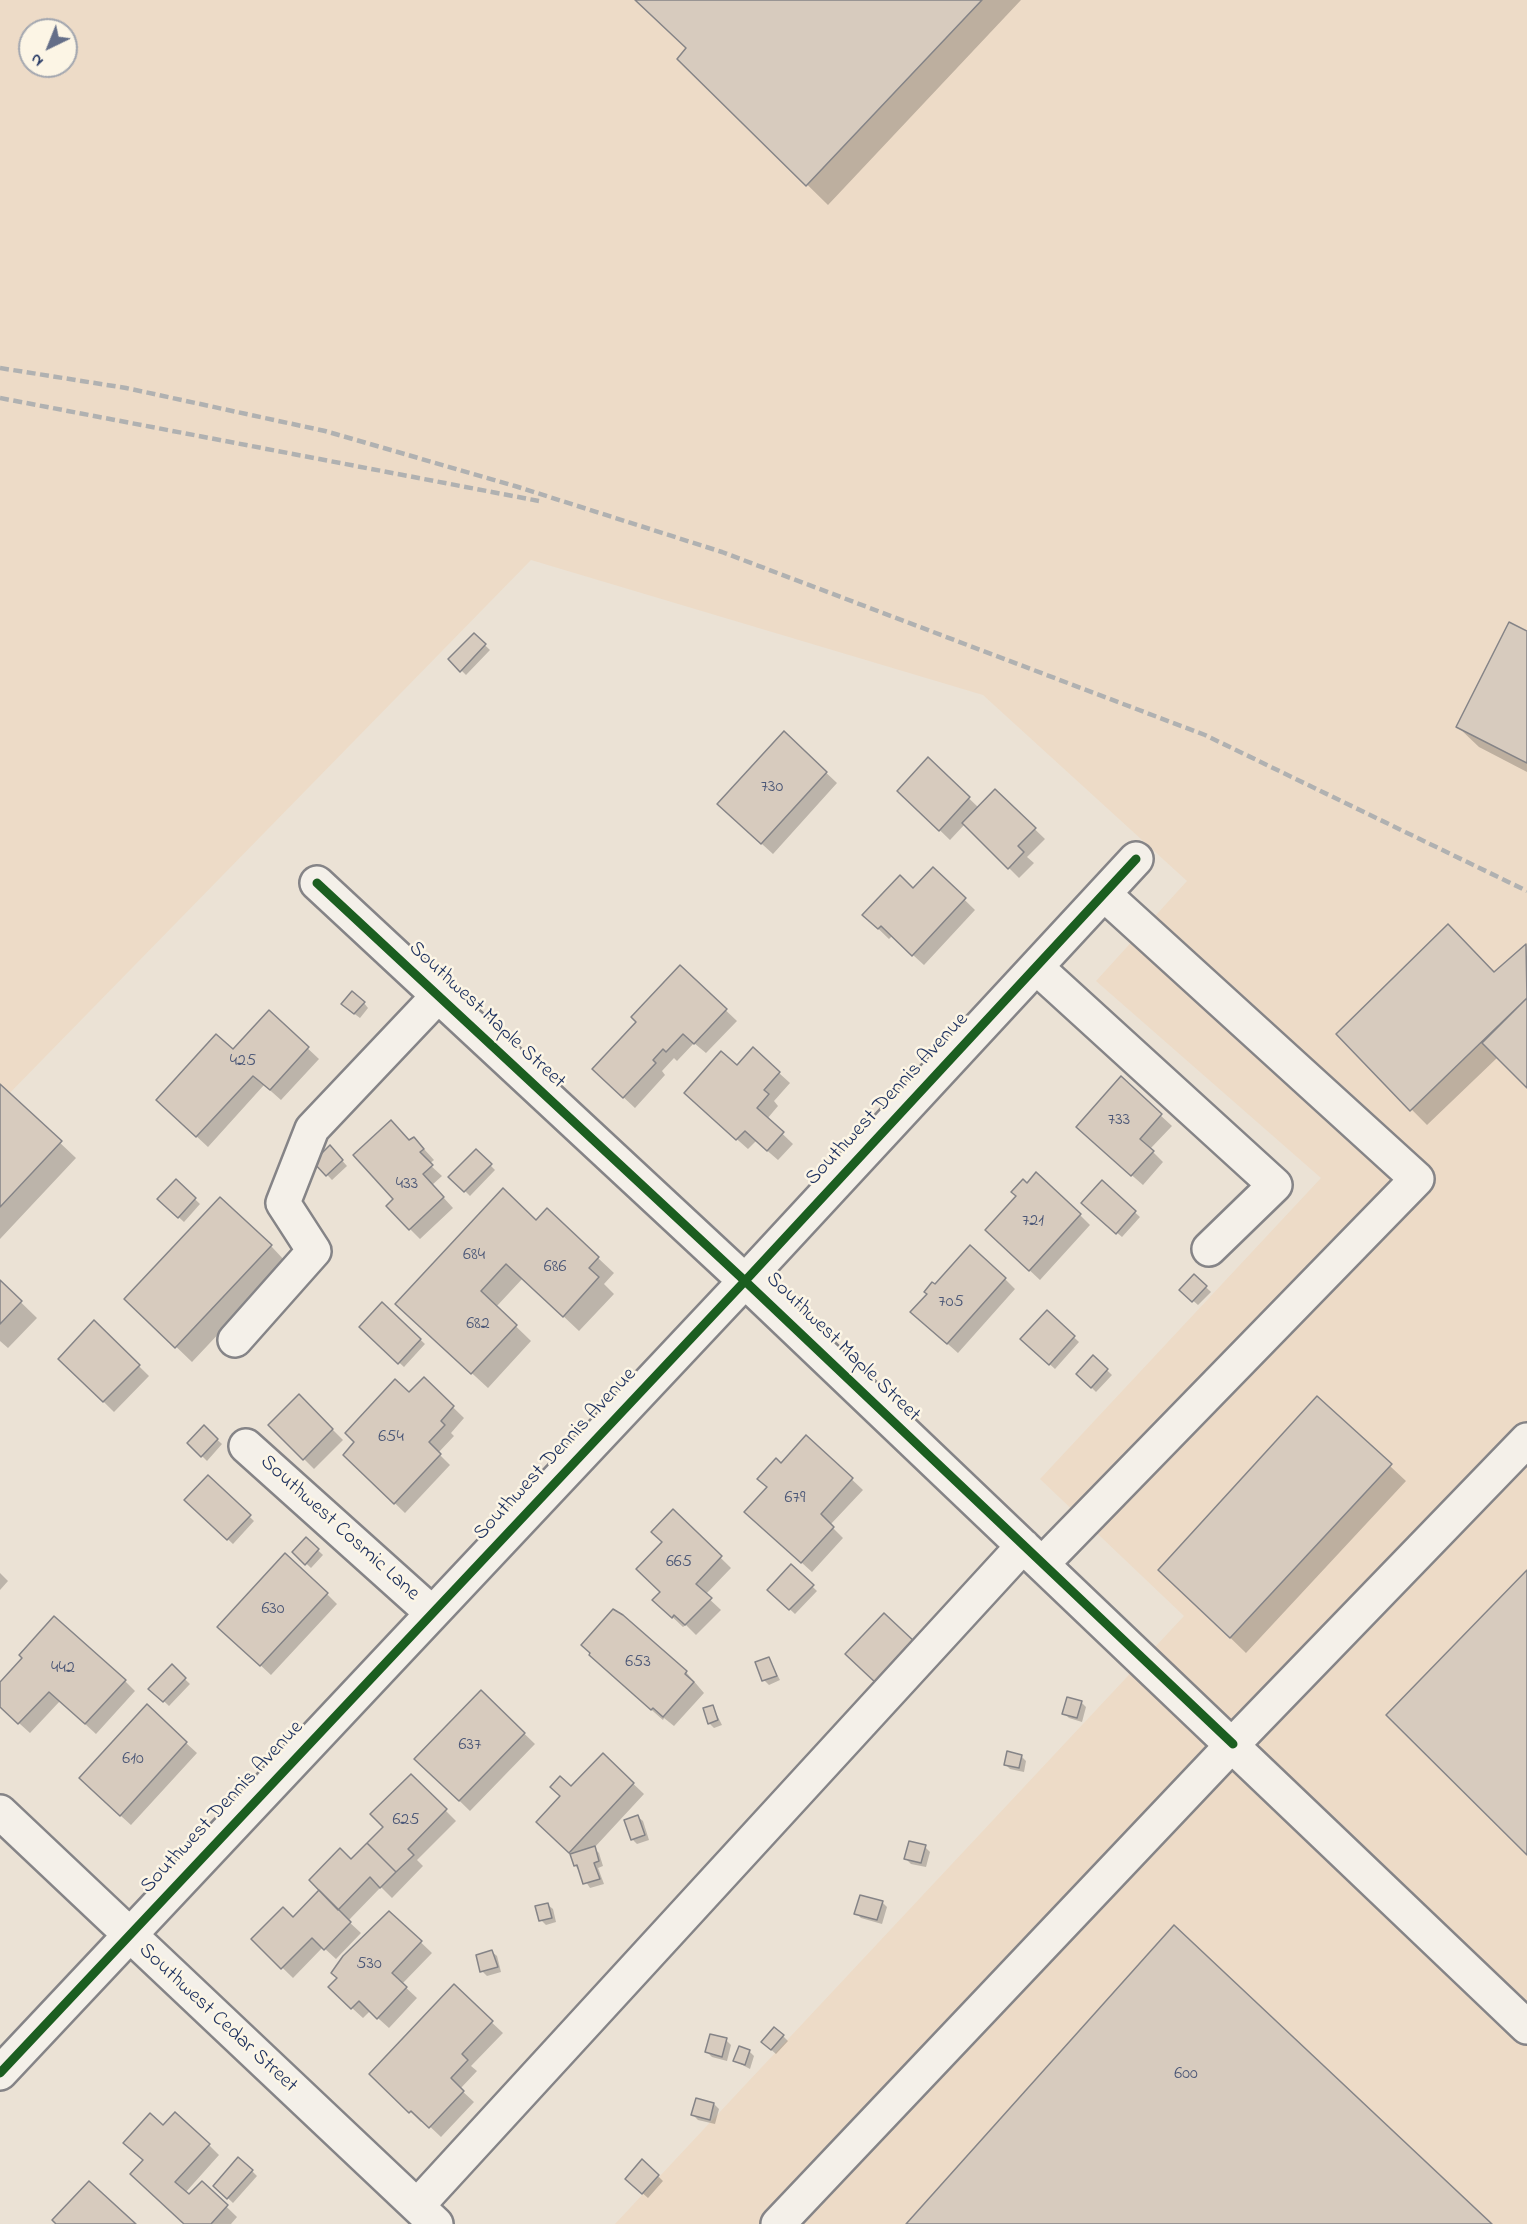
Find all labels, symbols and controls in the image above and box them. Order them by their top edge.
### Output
north arrow [18,18,78,78]
text: N [25,47,49,72]
house number: 730 [761,777,783,799]
street label: Southwest Maple Street [402,937,570,1095]
street label: Southwest Dennis Avenue [801,1008,975,1192]
house number: 425 [230,1051,256,1073]
house number: 733 [1108,1110,1130,1132]
house number: 433 [396,1174,418,1196]
house number: 721 [1022,1211,1044,1233]
house number: 684 [463,1245,485,1267]
house number: 686 [544,1257,566,1279]
street label: Southwest Maple Street [759,1268,925,1428]
house number: 705 [938,1292,964,1314]
house number: 682 [466,1314,490,1336]
street label: Southwest Dennis Avenue [469,1363,643,1547]
house number: 654 [378,1427,404,1449]
street label: Southwest Cosmic Lane [254,1451,424,1607]
house number: 679 [785,1488,805,1510]
house number: 665 [666,1552,692,1574]
house number: 630 [261,1599,285,1621]
house number: 653 [625,1652,651,1674]
house number: 442 [51,1658,75,1680]
street label: Southwest Dennis Avenue [136,1716,310,1900]
house number: 637 [459,1735,481,1757]
house number: 610 [122,1749,144,1771]
house number: 625 [392,1810,420,1832]
street label: Southwest Cedar Street [132,1939,302,2099]
house number: 530 [356,1954,382,1976]
house number: 600 [1174,2064,1198,2086]

